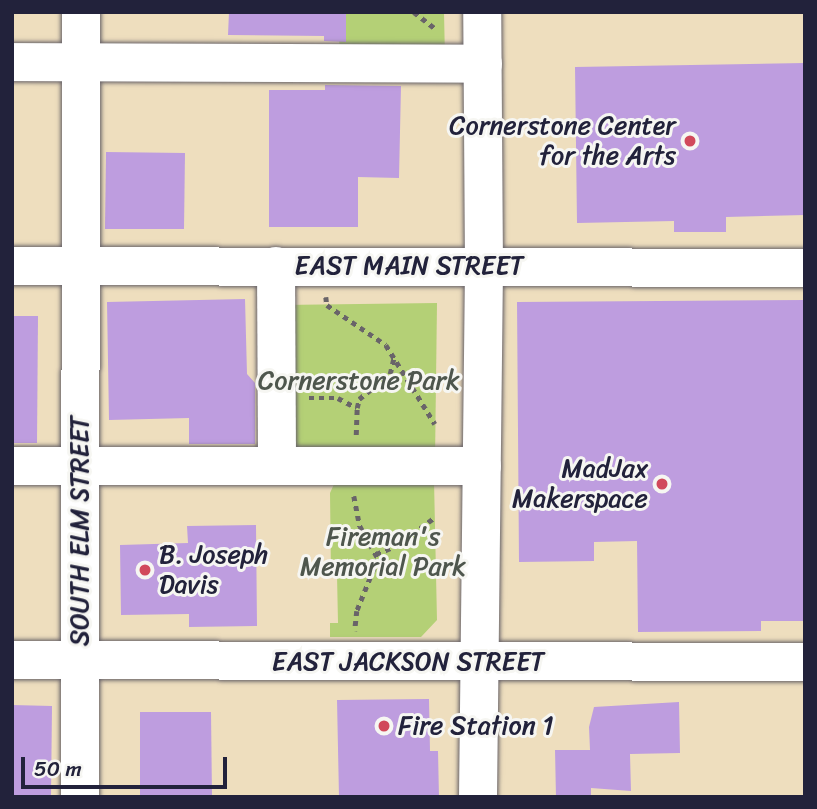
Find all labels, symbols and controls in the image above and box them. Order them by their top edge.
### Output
place label: Cornerstone Center for the Arts [448,110,676,172]
marker: Cornerstone Center for the Arts [682,133,698,149]
street label: EAST MAIN STREET [295,250,523,282]
park label: Cornerstone Park [258,365,460,397]
street label: SOUTH ELM STREET [64,414,96,648]
place label: MadJax Makerspace [512,453,648,514]
marker: MadJax Makerspace [654,476,670,492]
park label: Fireman's Memorial Park [300,521,466,582]
place label: B. Joseph Davis [159,539,268,600]
marker: B. Joseph Davis [137,562,153,578]
street label: EAST JACKSON STREET [270,646,546,678]
place label: Fire Station 1 [398,710,554,742]
marker: Fire Station 1 [376,718,392,734]
scale bar [24,742,231,786]
text: 50 m [34,750,82,788]

